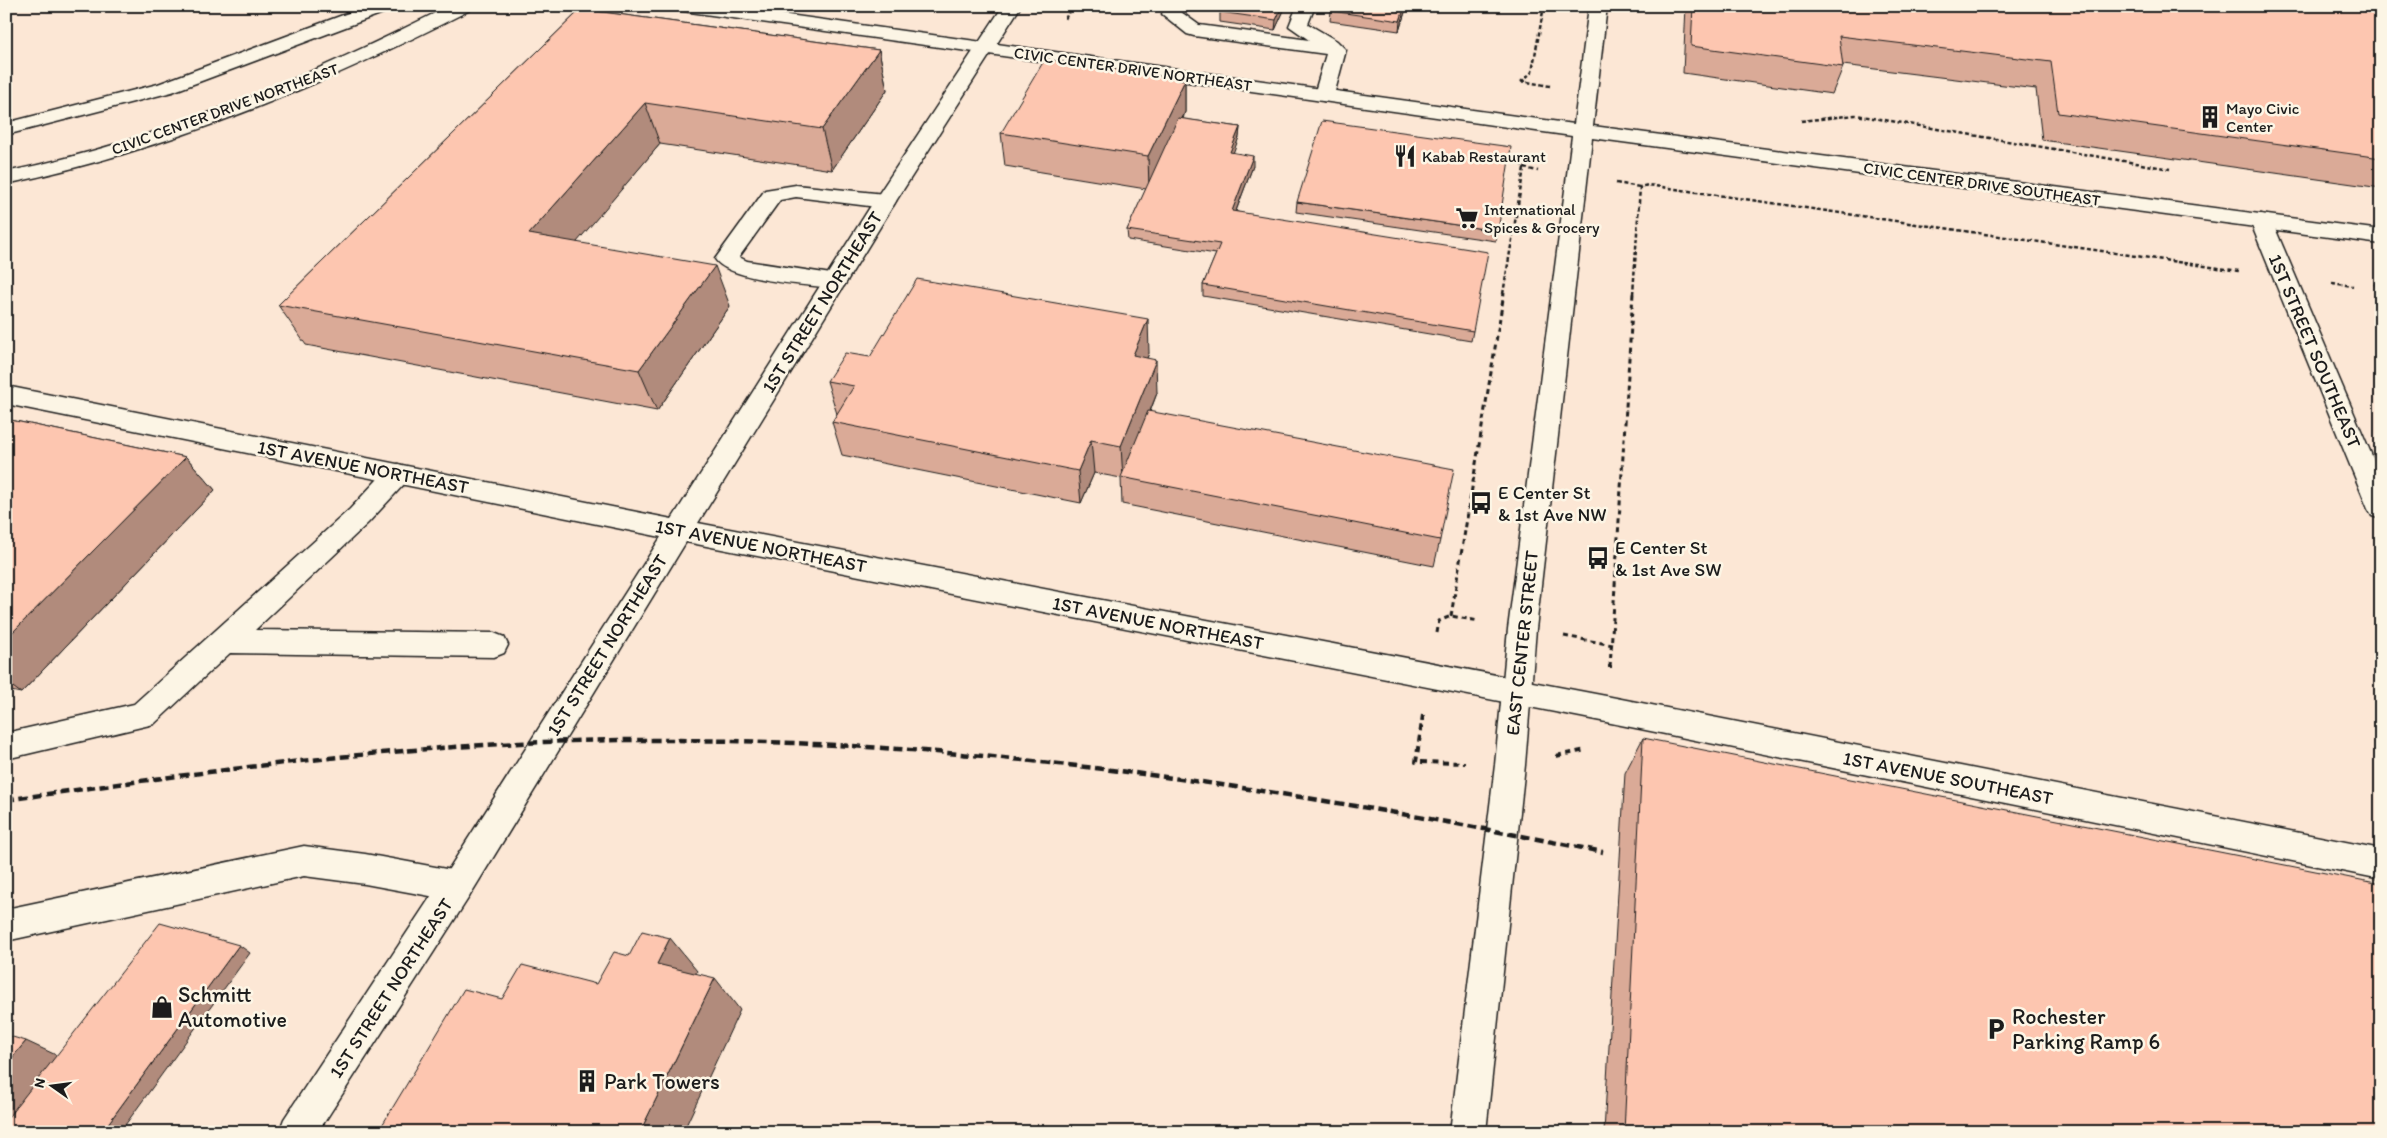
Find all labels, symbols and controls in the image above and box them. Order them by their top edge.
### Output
street label: CIVIC CENTER DRIVE NORTHEAST [1013,43,1253,95]
street label: CIVIC CENTER DRIVE NORTHEAST [109,59,341,159]
place label: Mayo Civic Center [2226,99,2299,136]
building icon: Mayo Civic Center [2197,104,2223,130]
restaurant icon: Kabab Restaurant [1392,143,1418,169]
place label: Kabab Restaurant [1422,147,1546,166]
street label: CIVIC CENTER DRIVE SOUTHEAST [1862,158,2102,210]
place label: International Spices & Grocery [1484,200,1600,237]
supermarket icon: International Spices & Grocery [1454,205,1480,231]
street label: 1ST STREET NORTHEAST [757,207,887,397]
street label: 1ST STREET SOUTHEAST [2264,251,2366,452]
street label: 1ST AVENUE NORTHEAST [255,435,471,499]
place label: E Center St & 1st Ave NW [1498,481,1607,526]
bus stop icon: E Center St & 1st Ave NW [1468,490,1494,516]
street label: 1ST AVENUE NORTHEAST [653,514,869,578]
place label: E Center St & 1st Ave SW [1615,536,1721,581]
bus stop icon: E Center St & 1st Ave SW [1585,545,1611,571]
street label: EAST CENTER STREET [1501,549,1543,737]
street label: 1ST STREET NORTHEAST [542,550,672,740]
street label: 1ST AVENUE NORTHEAST [1050,591,1266,655]
street label: 1ST AVENUE SOUTHEAST [1841,746,2055,810]
street label: 1ST STREET NORTHEAST [324,894,458,1082]
place label: Schmitt Automotive [178,981,287,1033]
shop icon: Schmitt Automotive [149,994,175,1020]
place label: Rochester Parking Ramp 6 [2012,1003,2160,1055]
parking icon: Rochester Parking Ramp 6 [1983,1016,2009,1042]
north arrow [28,1060,78,1110]
building icon: Park Towers [574,1068,600,1094]
place label: Park Towers [604,1068,720,1095]
text: N [30,1076,49,1090]

